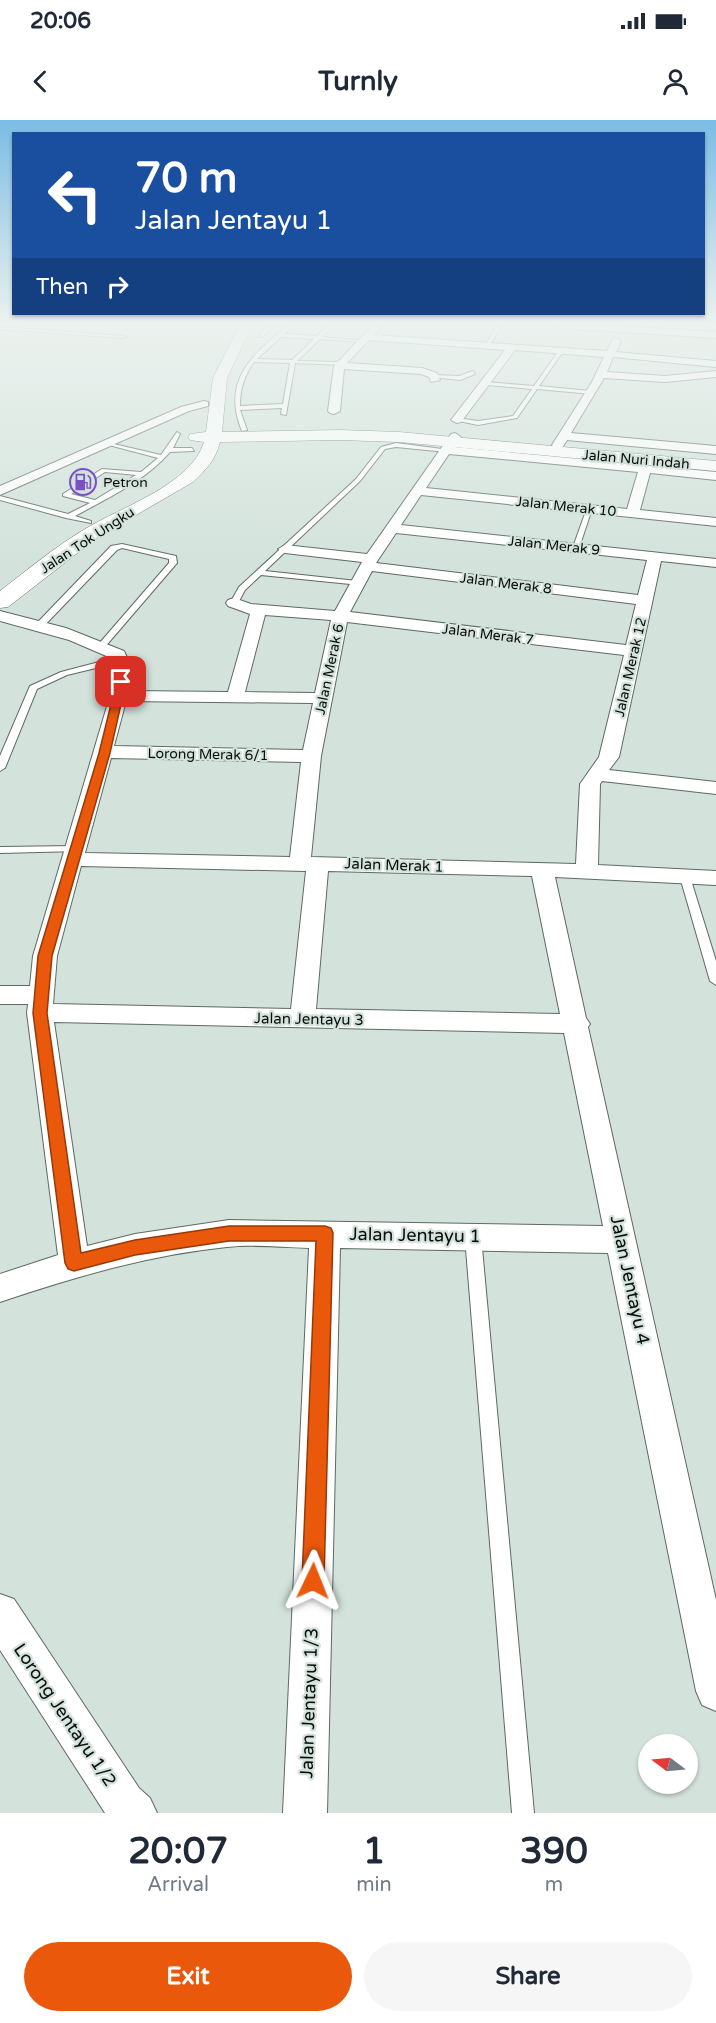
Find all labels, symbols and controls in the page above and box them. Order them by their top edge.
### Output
text: 20:06 [30,8,91,34]
icon: back [24,65,57,98]
text: Turnly [318,65,398,98]
icon: person [659,65,692,98]
text: 70 m [135,153,237,204]
icon: left [36,156,114,234]
text: Jalan Jentayu 1 [135,204,332,237]
icon: right [101,270,134,303]
text: Then [36,274,89,300]
street label: Jalan Nuri Indah [582,446,690,473]
fuel station icon: Petron [68,467,98,497]
place label: Petron [103,474,148,491]
street label: Jalan Merak 10 [515,493,617,520]
street label: Jalan Tok Ungku [37,504,138,577]
street label: Jalan Merak 9 [507,532,601,559]
street label: Jalan Merak 8 [459,569,553,598]
street label: Jalan Merak 12 [611,616,650,718]
street label: Jalan Merak 7 [441,620,535,649]
street label: Jalan Merak 6 [312,622,347,716]
pin [95,656,146,707]
icon: arrive [104,665,137,698]
street label: Lorong Merak 6/1 [147,745,269,764]
street label: Jalan Merak 1 [344,854,444,876]
street label: Jalan Jentayu 3 [254,1009,364,1029]
street label: Jalan Jentayu 4 [606,1213,654,1347]
street label: Jalan Jentayu 1 [349,1223,481,1247]
position arrow [281,1549,345,1613]
street label: Jalan Jentayu 1/3 [295,1627,323,1779]
street label: Lorong Jentayu 1/2 [9,1639,121,1791]
north arrow [638,1734,698,1794]
map controls [638,1734,698,1794]
text: 20:07 [128,1830,228,1873]
text: 1 [363,1830,385,1873]
text: 390 [520,1830,588,1873]
text: Arrival [147,1873,209,1897]
text: min [356,1873,392,1897]
text: m [545,1873,563,1897]
button: Exit [24,1942,352,2011]
button: Share [364,1942,692,2011]

